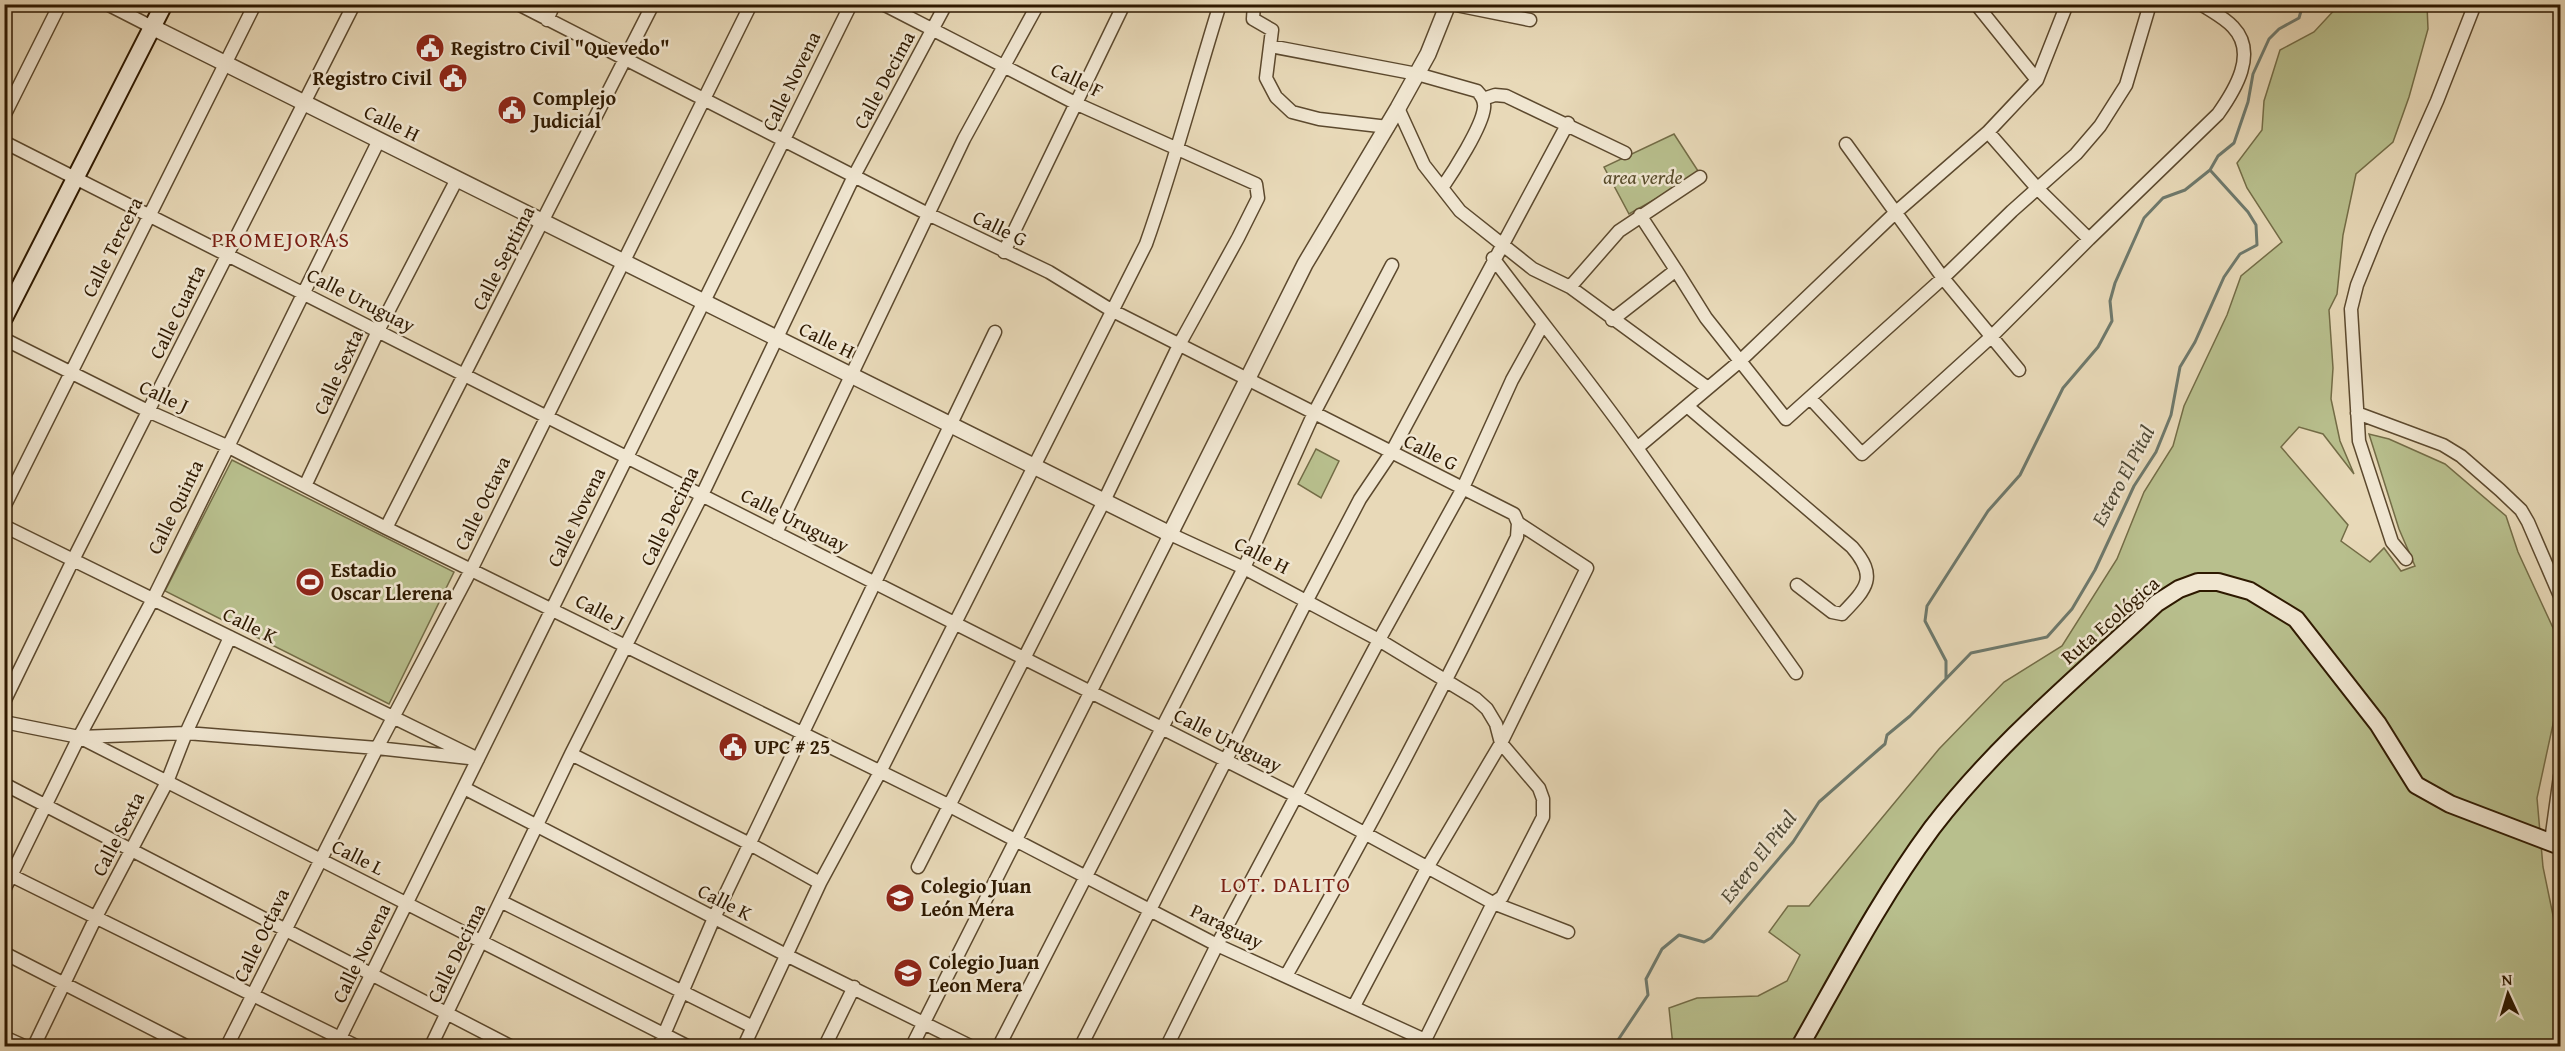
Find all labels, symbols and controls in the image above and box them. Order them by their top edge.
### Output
street label: Calle Decima [846,25,922,134]
street label: Calle Novena [754,26,827,136]
public building icon: Registro Civil "Quevedo" [414,32,446,64]
place label: Registro Civil "Quevedo" [451,33,670,62]
street label: Calle F [1046,54,1108,105]
public building icon: Registro Civil [437,62,469,94]
place label: Registro Civil [313,63,432,92]
place label: Complejo Judicial [530,83,616,135]
public building icon: Complejo Judicial [496,94,528,126]
street label: Calle H [360,97,425,148]
park label: area verde [1603,162,1683,191]
street label: Calle Tercera [74,191,149,302]
street label: Calle Septima [464,200,542,315]
street label: Calle G [968,202,1032,253]
district label: PROMEJORAS [211,223,351,255]
street label: Calle Cuarta [141,259,212,364]
street label: Calle Uruguay [302,260,420,339]
street label: Calle H [795,314,860,365]
street label: Calle Sexta [305,324,370,419]
street label: Calle J [135,371,194,420]
water label: Estero El Pital [2083,420,2162,532]
street label: Calle G [1399,426,1463,478]
street label: Calle Octava [446,450,517,555]
street label: Calle Quinta [139,454,210,559]
street label: Calle Decima [632,461,705,570]
street label: Calle Novena [539,462,612,572]
street label: Calle Uruguay [736,480,854,559]
street label: Calle H [1230,528,1295,581]
place label: Estadio Oscar Llerena [331,555,453,607]
sports icon: Estadio Oscar Llerena [294,566,326,598]
street label: Ruta Ecológica [2054,568,2166,671]
street label: Calle J [571,586,630,635]
street label: Calle K [218,599,282,650]
street label: Calle Uruguay [1169,700,1287,779]
public building icon: UPC # 25 [717,731,749,763]
place label: UPC # 25 [754,732,830,761]
street label: Calle Sexta [84,786,151,881]
water label: Estero El Pital [1711,804,1804,910]
street label: Calle L [327,831,390,882]
district label: LOT. DALITO [1221,868,1351,900]
place label: Colegio Juan León Mera [921,871,1031,923]
street label: Calle K [693,876,757,928]
street label: Calle Octava [225,882,296,987]
school or university icon: Colegio Juan León Mera [884,882,916,914]
street label: Paraguay [1186,895,1269,956]
street label: Calle Novena [324,898,397,1008]
street label: Calle Decima [419,898,492,1007]
place label: Colegio Juan Leon Mera [929,947,1039,999]
school or university icon: Colegio Juan Leon Mera [892,957,924,989]
north arrow [2478,964,2538,1024]
text: N [2501,967,2513,991]

